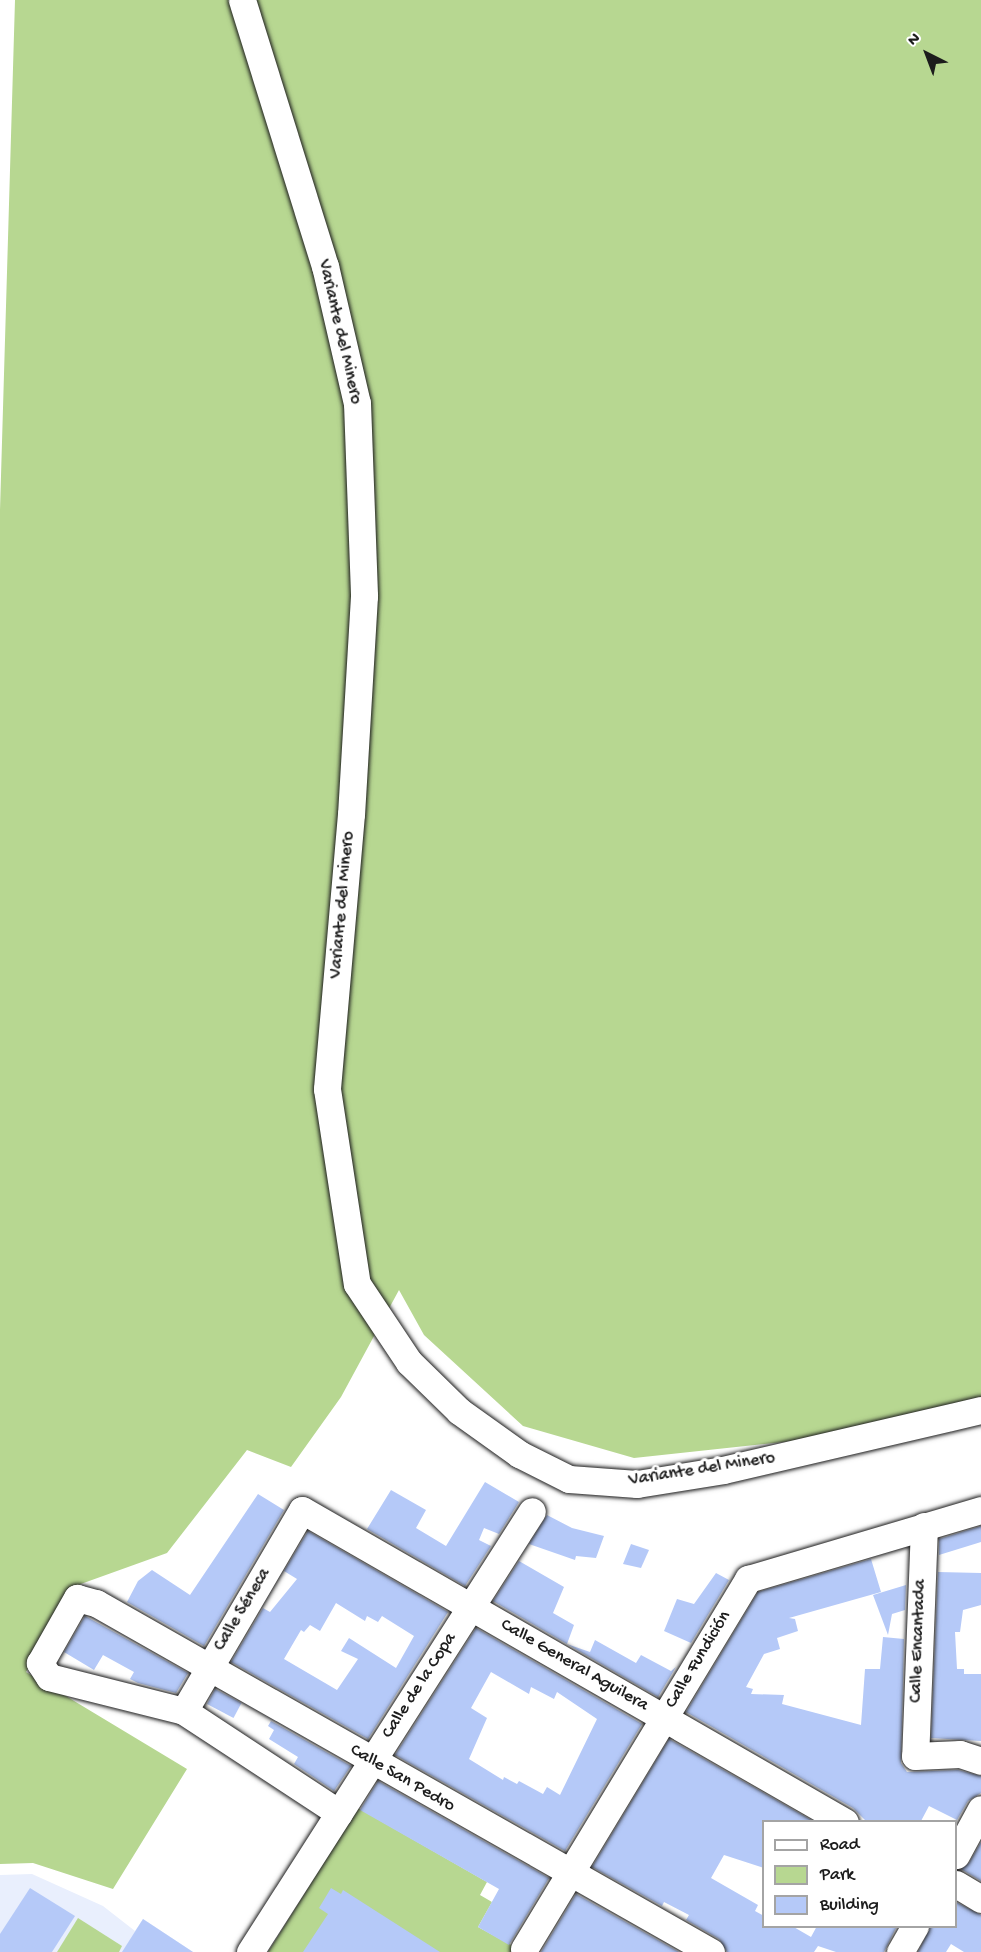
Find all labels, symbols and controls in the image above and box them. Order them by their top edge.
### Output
north arrow [897,24,957,84]
text: N [904,30,925,51]
street label: Variante del Minero [312,258,366,406]
street label: Variante del Minero [326,830,360,980]
street label: Variante del Minero [627,1448,777,1492]
street label: Calle Séneca [210,1565,276,1655]
street label: Calle Encantada [906,1579,932,1703]
street label: Calle Fundición [661,1607,737,1713]
street label: Calle General Aguilera [496,1615,652,1717]
street label: Calle de la Copa [378,1629,462,1743]
street label: Calle San Pedro [346,1740,458,1818]
legend [762,1820,957,1928]
text: Road [820,1835,859,1856]
text: Park [820,1865,854,1886]
text: Building [820,1895,879,1916]

